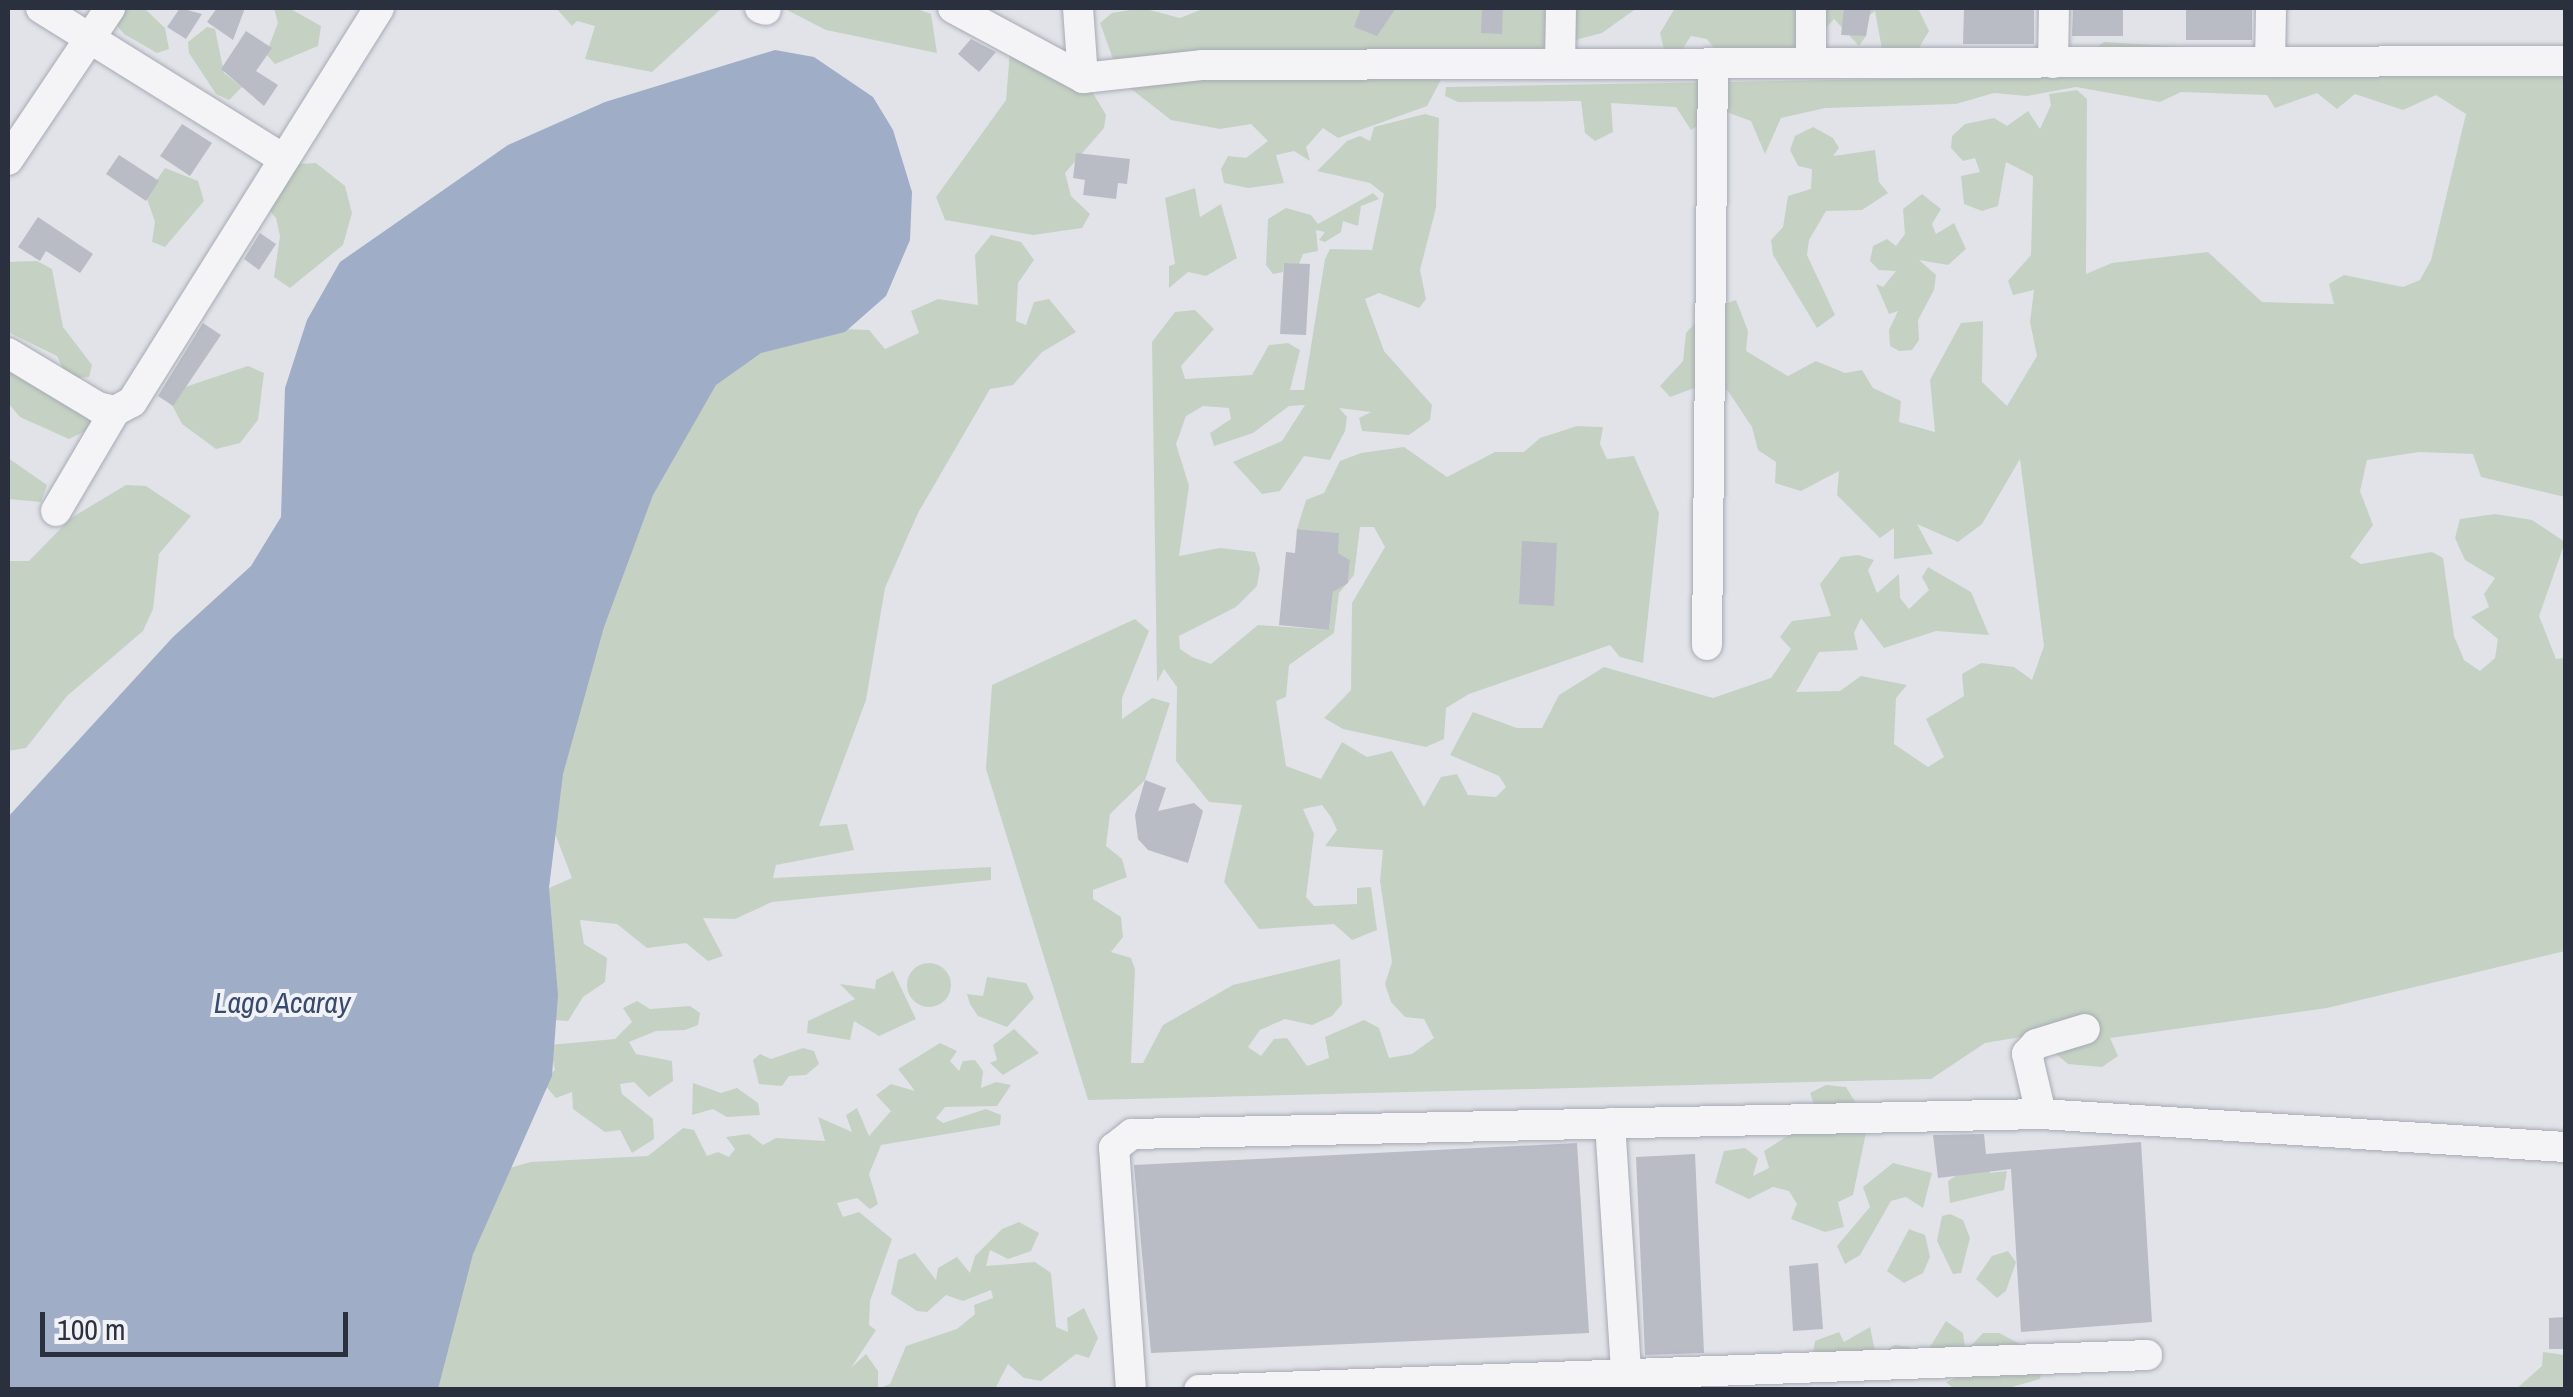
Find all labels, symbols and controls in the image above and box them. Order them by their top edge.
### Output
water label: Lago Acaray [213,984,351,1020]
scale bar [45,1292,352,1354]
text: 100 m [57,1309,125,1349]

